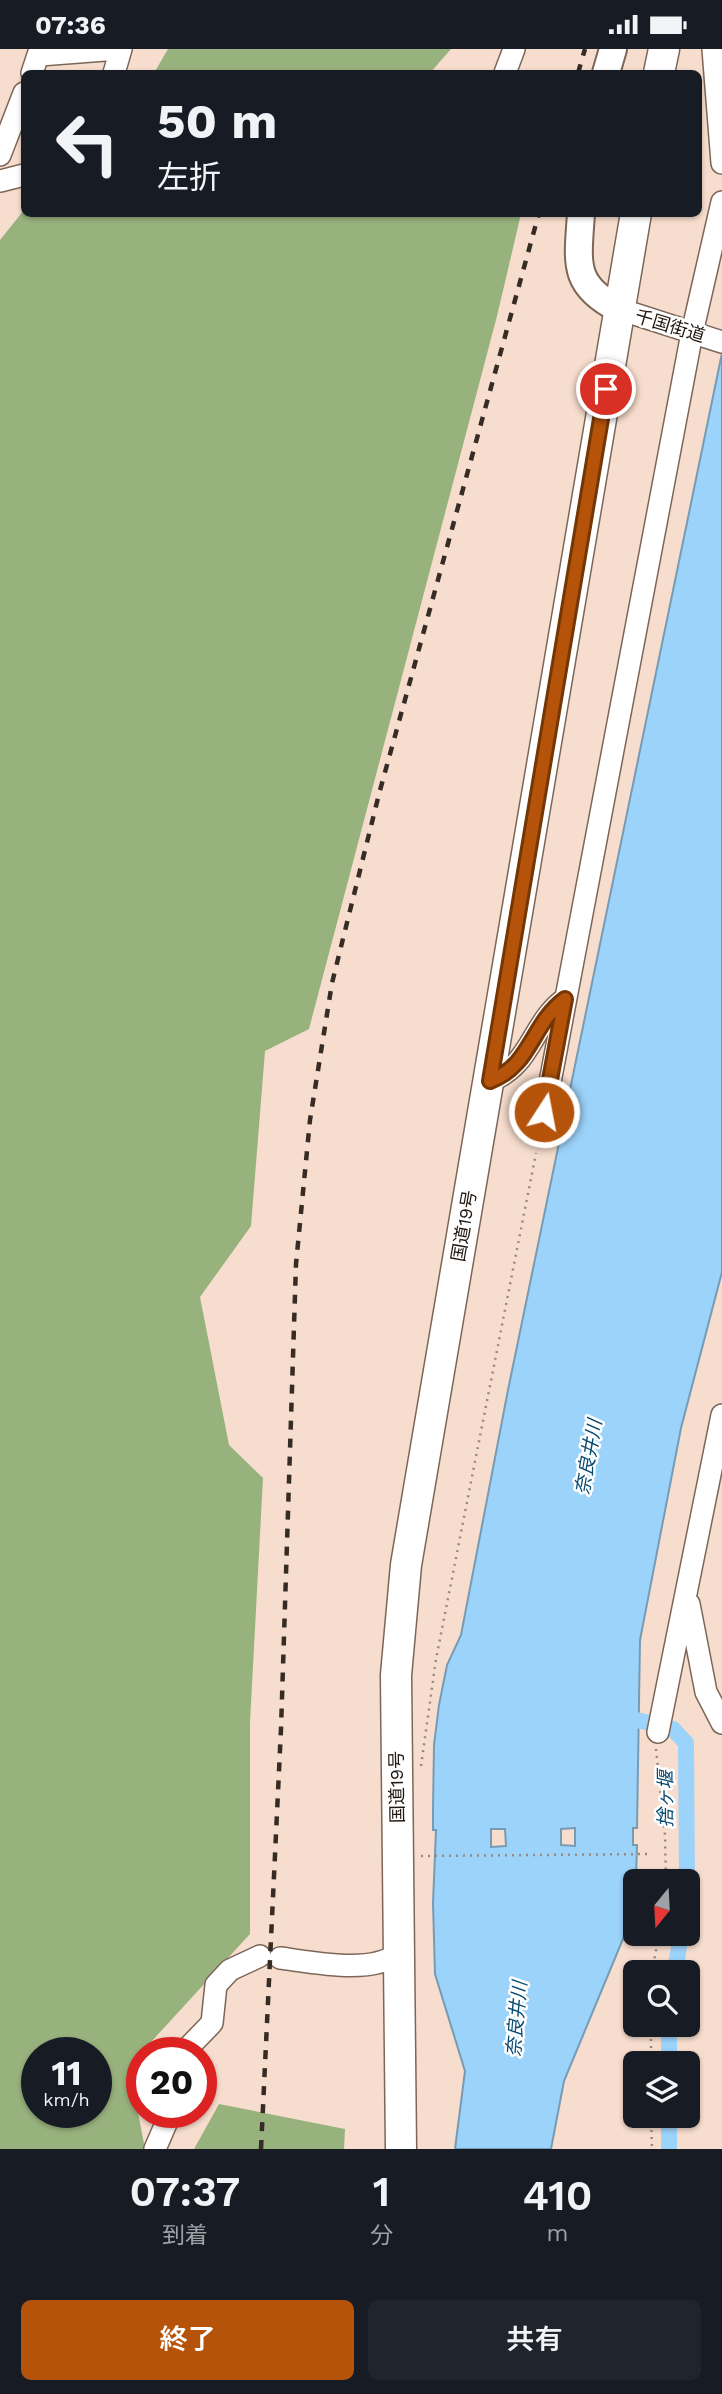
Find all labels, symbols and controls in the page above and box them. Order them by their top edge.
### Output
text: 07:36 [35,10,106,40]
text: 50 m [157,92,277,150]
icon: left [42,98,133,189]
text: 左折 [157,158,221,196]
street label: 千国街道 [633,305,708,346]
pin [576,359,636,419]
icon: arrive [587,370,625,408]
position arrow [507,1075,581,1149]
street label: 国道19号 [447,1189,480,1263]
water label: 奈良井川 [571,1416,607,1497]
street label: 国道19号 [385,1751,408,1823]
water label: 捨ヶ堰 [654,1768,677,1828]
north arrow [623,1869,700,1946]
map controls [623,1869,700,2128]
button: search [623,1960,700,2037]
water label: 奈良井川 [502,1978,531,2058]
speed limit sign: 20 [126,2037,217,2128]
button: layers [623,2051,700,2128]
text: 11 [51,2052,82,2094]
text: km/h [43,2089,90,2110]
text: 07:37 [130,2167,240,2216]
text: 1 [373,2167,390,2216]
text: 410 [523,2171,592,2220]
text: m [547,2220,568,2247]
text: 到着 [162,2222,208,2249]
text: 分 [370,2222,393,2249]
button: 終了 [21,2300,354,2380]
button: 共有 [368,2300,701,2380]

